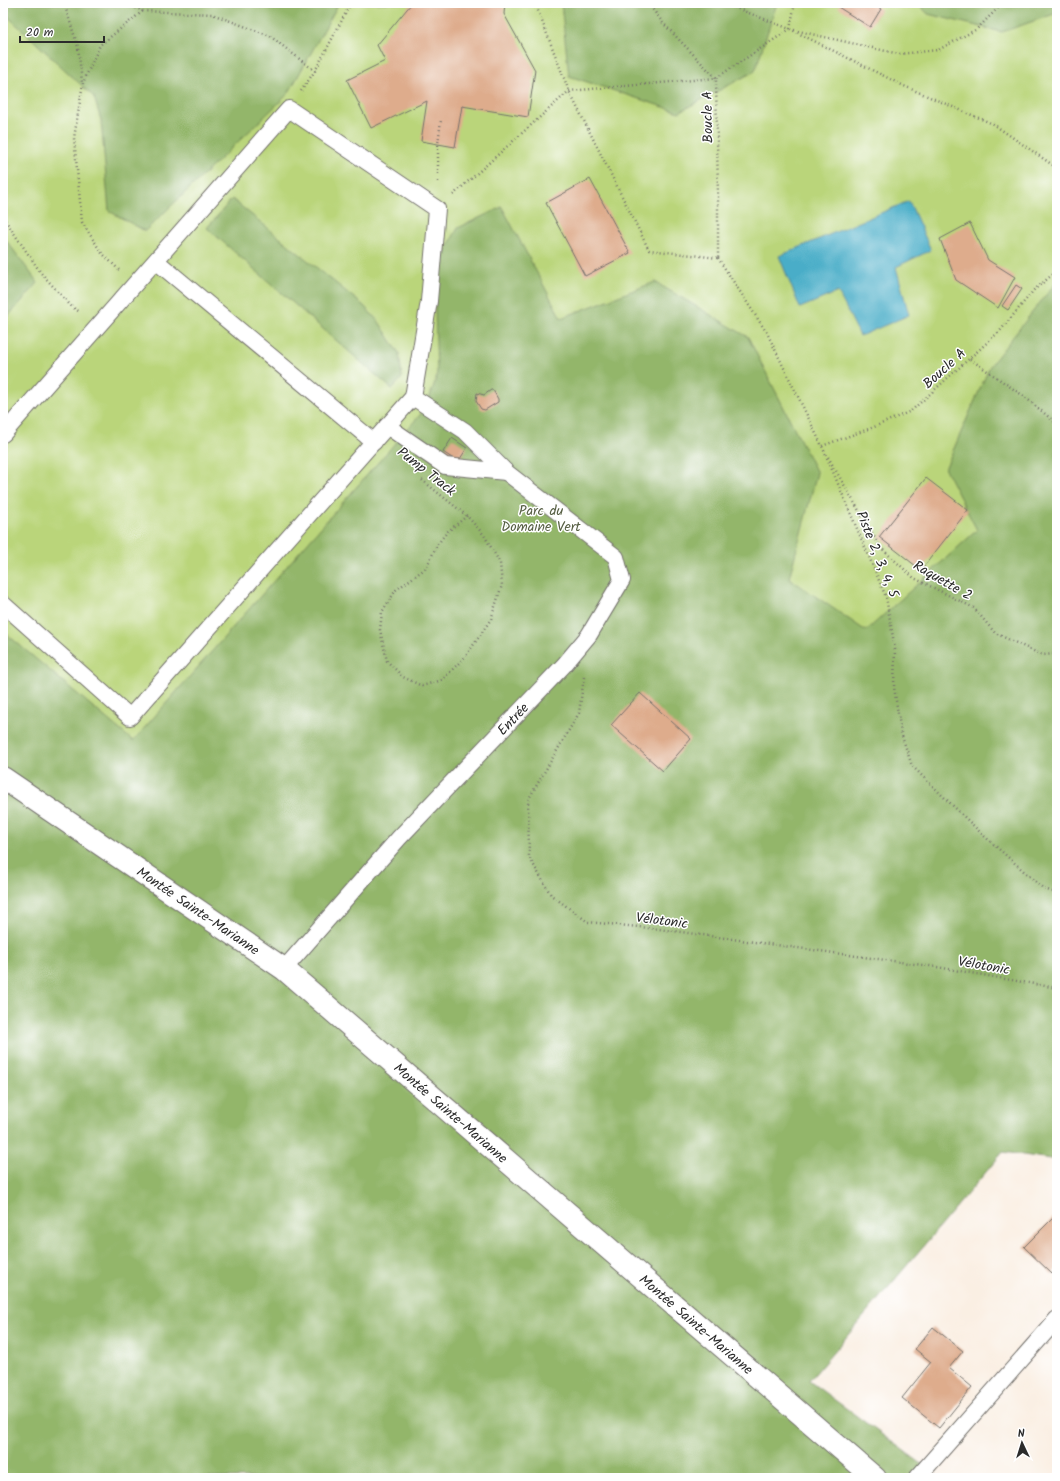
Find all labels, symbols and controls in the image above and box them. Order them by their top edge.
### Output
scale bar [20,18,104,44]
text: 20 m [26,23,54,42]
street label: Boucle A [697,91,719,143]
street label: Boucle A [918,343,971,394]
street label: Pump Track [392,442,461,502]
park label: Parc du Domaine Vert [501,500,581,538]
street label: Piste 2, 3, 4, 5 [850,508,905,603]
street label: Raquette 2 [909,555,976,607]
street label: Entrée [492,698,535,741]
street label: Montée Sainte-Marianne [132,862,264,962]
street label: Vélotonic [635,907,689,935]
street label: Vélotonic [956,951,1011,981]
street label: Montée Sainte-Marianne [388,1058,513,1170]
street label: Montée Sainte-Marianne [634,1269,758,1381]
north arrow [1002,1423,1042,1463]
text: N [1017,1425,1026,1443]

